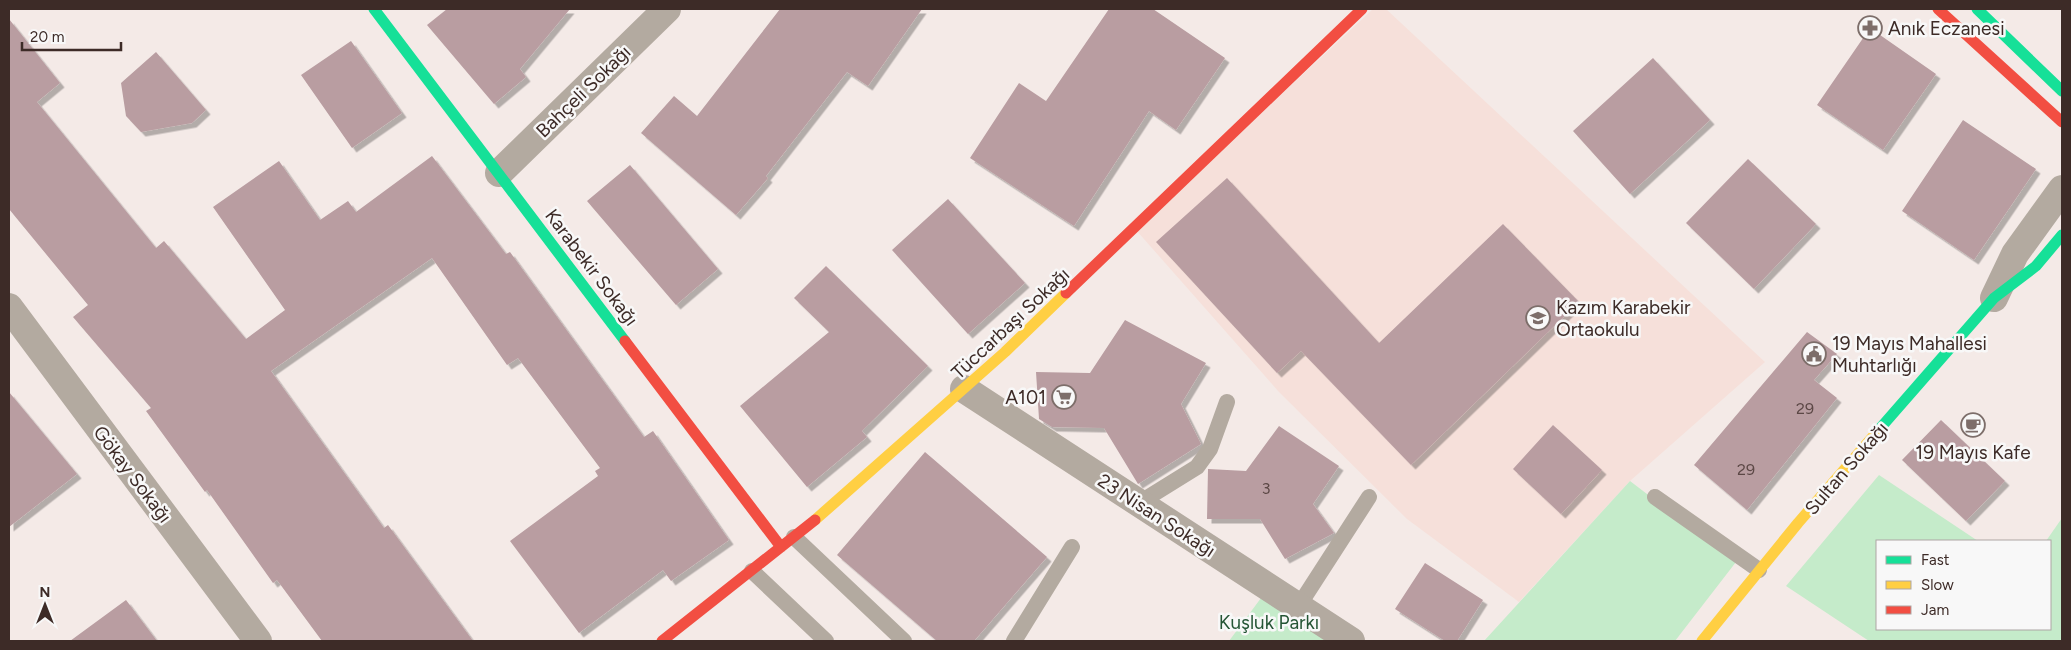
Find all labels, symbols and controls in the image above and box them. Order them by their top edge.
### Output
pharmacy icon: Anık Eczanesi [1857,15,1883,41]
place label: Anık Eczanesi [1888,17,2005,40]
scale bar [22,20,121,52]
text: 20 m [30,28,64,46]
street label: Bahçeli Sokağı [531,40,636,142]
street label: Karabekir Sokağı [540,204,643,330]
street label: Tüccarbaşı Sokağı [947,263,1074,384]
place label: Kazım Karabekir Ortaokulu [1556,296,1691,341]
school or university icon: Kazım Karabekir Ortaokulu [1525,305,1551,331]
place label: 19 Mayıs Mahallesi Muhtarlığı [1832,332,1987,377]
public building icon: 19 Mayıs Mahallesi Muhtarlığı [1801,341,1827,367]
supermarket icon: A101 [1051,384,1077,410]
place label: A101 [1005,386,1046,409]
house number: 29 [1796,399,1814,418]
cafe icon: 19 Mayıs Kafe [1960,412,1986,438]
street label: Sultan Sokağı [1800,417,1893,519]
street label: Gökay Sokağı [89,421,177,527]
place label: 19 Mayıs Kafe [1915,441,2031,464]
house number: 29 [1737,460,1755,479]
street label: 23 Nisan Sokağı [1094,469,1220,562]
house number: 3 [1262,479,1270,498]
legend [1876,540,2051,630]
text: Fast [1921,551,1950,569]
text: Slow [1921,576,1954,594]
north arrow [20,580,70,630]
text: N [40,584,50,601]
text: Jam [1921,601,1949,619]
park label: Kuşluk Parkı [1219,611,1319,634]

